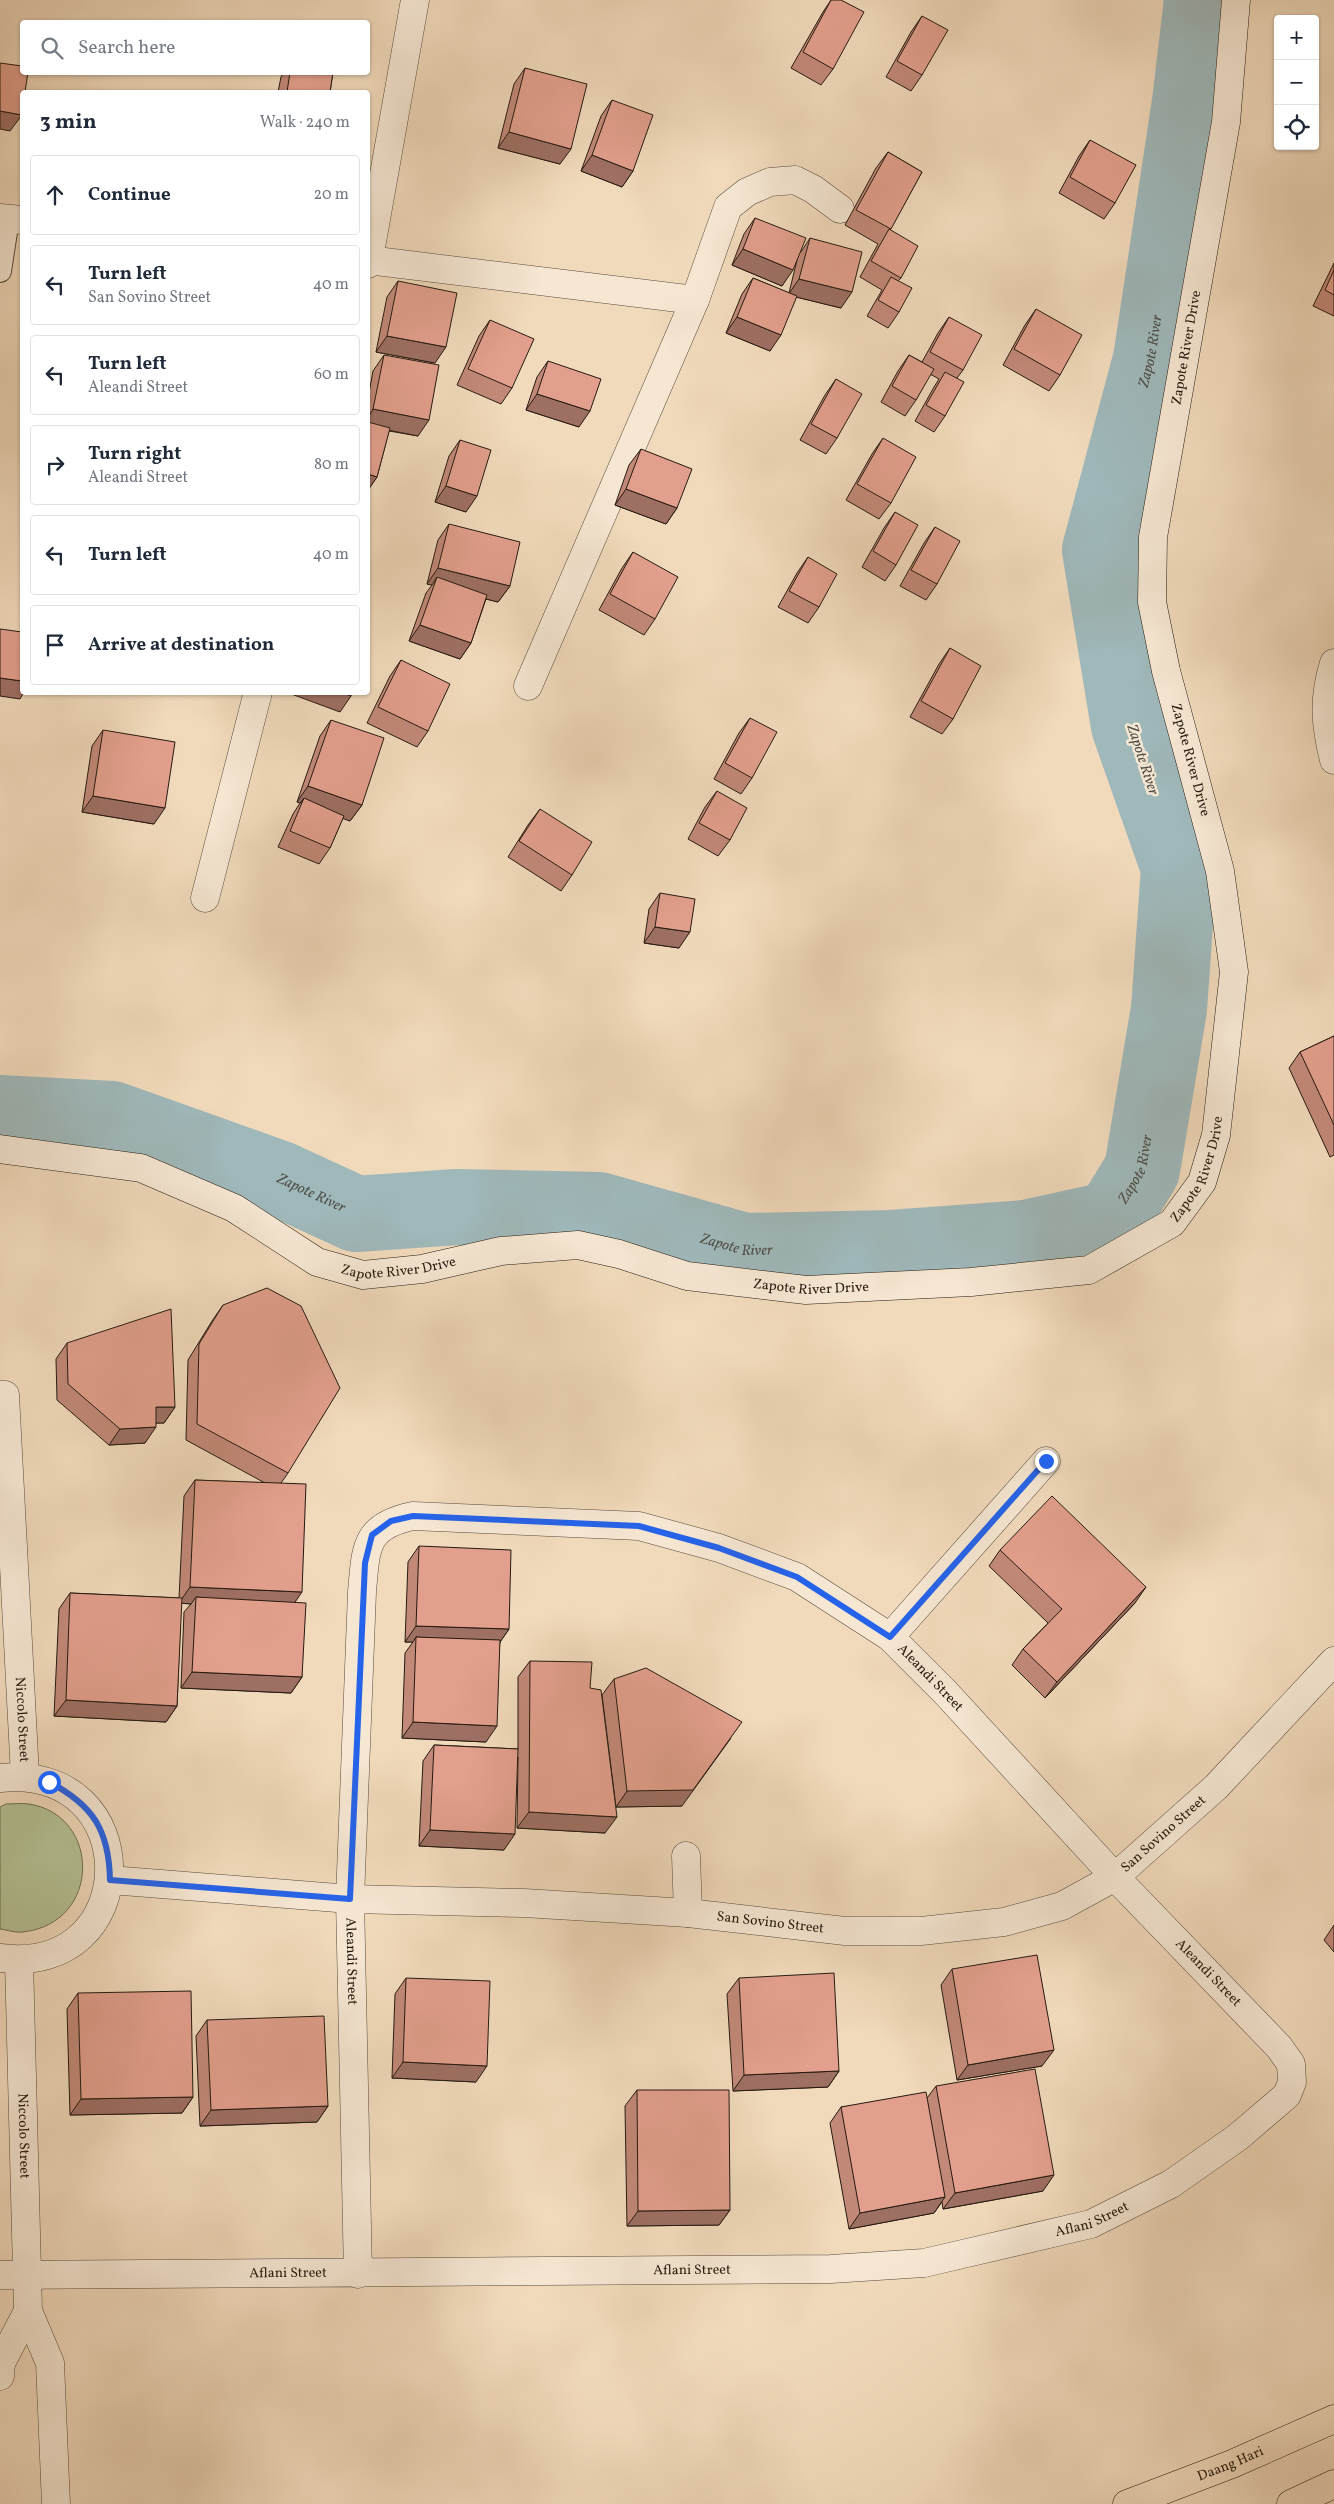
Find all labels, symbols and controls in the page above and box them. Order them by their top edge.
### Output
map controls [1274,15,1319,150]
button: + [1274,15,1319,60]
search box [20,20,370,75]
icon: search [38,34,66,62]
text: Search here [78,35,175,61]
button: − [1274,60,1319,105]
button: locate [1274,105,1319,150]
text: 3 min [40,108,96,137]
text: Walk · 240 m [260,112,350,134]
icon: ahead [41,181,69,209]
text: Continue [88,182,171,208]
text: 20 m [314,184,349,206]
text: Turn left [88,261,167,287]
icon: left [41,271,69,299]
text: 40 m [313,274,349,296]
text: San Sovino Street [88,287,211,309]
street label: Zapote River Drive [1167,288,1206,406]
water label: Zapote River [1133,313,1168,391]
text: Turn left [88,351,167,377]
icon: left [41,361,69,389]
text: 60 m [314,364,349,386]
text: Aleandi Street [88,377,188,399]
text: Turn right [88,441,181,467]
icon: right [41,451,69,479]
text: 80 m [314,454,349,476]
text: Aleandi Street [88,467,188,489]
icon: left [41,541,69,569]
text: Turn left [88,542,167,568]
text: 40 m [313,544,349,566]
icon: arrive [41,631,69,659]
text: Arrive at destination [88,632,274,658]
street label: Zapote River Drive [1166,702,1214,819]
water label: Zapote River [1120,721,1163,798]
street label: Zapote River Drive [1166,1115,1228,1227]
water label: Zapote River [1113,1133,1158,1208]
water label: Zapote River [273,1168,349,1218]
water label: Zapote River [697,1228,773,1262]
street label: Zapote River Drive [339,1252,458,1285]
street label: Zapote River Drive [752,1274,870,1300]
route end [1035,1450,1058,1473]
street label: Aleandi Street [893,1640,967,1716]
street label: Niccolo Street [10,1676,34,1763]
route start [38,1771,61,1794]
street label: San Sovino Street [1117,1791,1210,1877]
street label: San Sovino Street [716,1907,825,1938]
street label: Aleandi Street [341,1917,362,2005]
street label: Aleandi Street [1171,1935,1245,2011]
street label: Niccolo Street [13,2093,34,2179]
street label: Aflani Street [1053,2197,1132,2242]
street label: Aflani Street [653,2260,731,2280]
street label: Aflani Street [249,2263,327,2283]
street label: Daang Hari [1195,2442,1267,2486]

